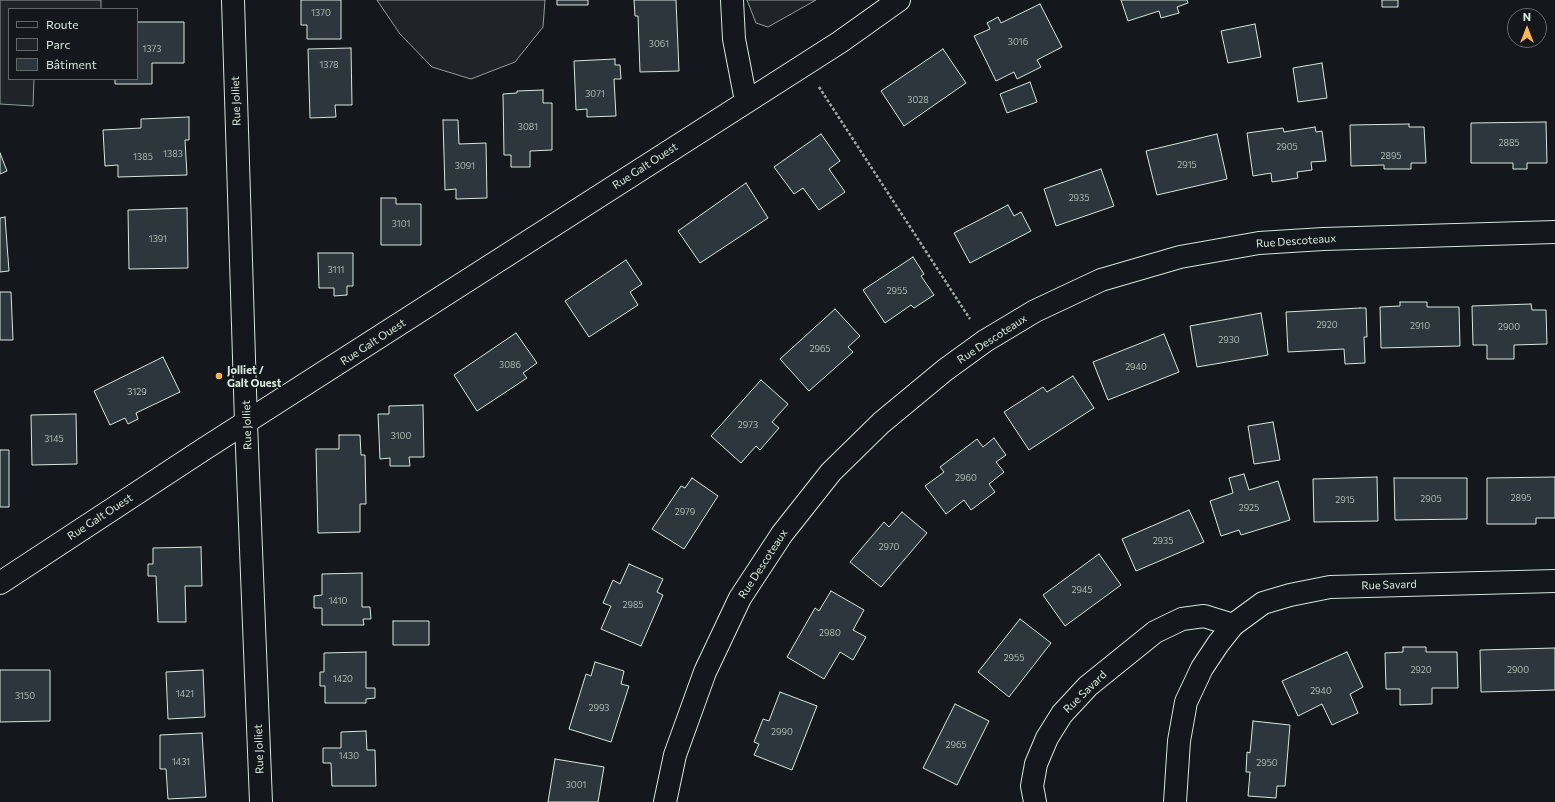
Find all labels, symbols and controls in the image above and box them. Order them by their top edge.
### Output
legend [8,8,138,80]
house number: 1370 [311,8,331,18]
north arrow [1507,8,1547,48]
text: N [1523,10,1531,23]
text: Route [46,17,79,31]
text: Parc [46,37,70,51]
house number: 3016 [1008,37,1028,47]
house number: 3061 [649,39,669,49]
house number: 1373 [143,44,161,54]
text: Bâtiment [46,57,97,71]
house number: 1378 [319,60,339,70]
street label: Rue Jolliet [229,76,243,126]
house number: 3071 [585,89,605,99]
house number: 3028 [907,95,929,105]
house number: 3081 [518,122,538,132]
house number: 2885 [1498,138,1520,148]
street label: Rue Galt Ouest [610,140,680,192]
house number: 2905 [1276,142,1298,152]
house number: 1383 [163,149,183,159]
house number: 2895 [1380,151,1402,161]
house number: 1385 [133,152,153,162]
house number: 2915 [1177,160,1197,170]
house number: 3091 [455,161,475,171]
house number: 2935 [1069,193,1089,203]
house number: 3101 [392,219,410,229]
street label: Rue Descoteaux [1256,232,1336,250]
house number: 1391 [149,234,167,244]
house number: 3111 [328,265,344,275]
house number: 2955 [887,286,907,296]
street label: Rue Descoteaux [955,312,1029,366]
street label: Rue Galt Ouest [338,316,408,368]
house number: 2920 [1316,320,1338,330]
house number: 2910 [1410,321,1430,331]
house number: 2900 [1498,322,1520,332]
house number: 2930 [1218,335,1240,345]
house number: 2965 [809,344,831,354]
house number: 3086 [499,360,521,370]
house number: 2940 [1125,362,1147,372]
place label: Jolliet / Galt Ouest [227,363,281,389]
marker: Jolliet / Galt Ouest [214,371,224,381]
house number: 3129 [127,387,147,397]
street label: Rue Jolliet [240,400,254,450]
house number: 2973 [738,420,758,430]
house number: 3100 [391,431,411,441]
house number: 3145 [44,434,64,444]
house number: 2960 [955,473,977,483]
street label: Rue Galt Ouest [65,491,135,543]
house number: 2895 [1510,493,1532,503]
house number: 2905 [1420,494,1442,504]
house number: 2915 [1335,495,1355,505]
house number: 2925 [1239,503,1259,513]
house number: 2979 [675,507,695,517]
street label: Rue Descoteaux [736,527,790,601]
house number: 2935 [1153,536,1173,546]
house number: 2970 [879,542,899,552]
street label: Rue Savard [1361,577,1417,593]
house number: 2945 [1072,585,1092,595]
house number: 1410 [329,596,347,606]
house number: 2985 [622,600,644,610]
house number: 2980 [819,628,841,638]
house number: 2955 [1004,653,1024,663]
house number: 2920 [1410,665,1432,675]
house number: 2900 [1507,665,1529,675]
street label: Rue Savard [1061,668,1109,716]
house number: 1420 [333,674,353,684]
house number: 2940 [1310,686,1332,696]
house number: 1421 [176,689,194,699]
house number: 3150 [15,691,35,701]
house number: 2993 [588,703,610,713]
street label: Rue Jolliet [252,724,266,774]
house number: 2990 [771,727,793,737]
house number: 2965 [945,740,967,750]
house number: 1430 [339,751,359,761]
house number: 1431 [172,757,190,767]
house number: 2950 [1256,758,1278,768]
house number: 3001 [566,780,586,790]

